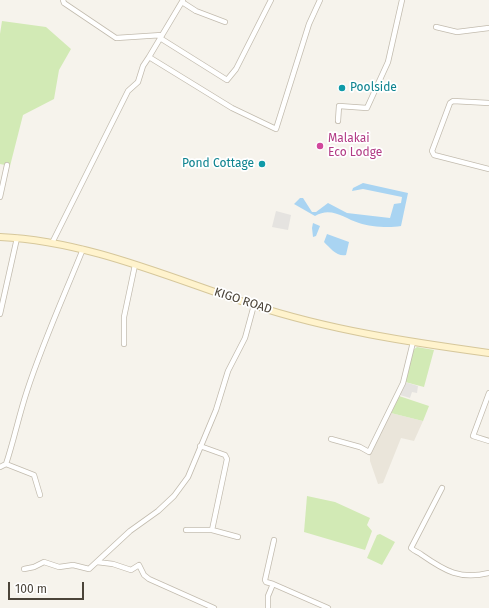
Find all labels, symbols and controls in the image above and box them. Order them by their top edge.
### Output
place label: Poolside [350,81,397,95]
marker: Poolside [337,83,347,93]
place label: Malakai Eco Lodge [328,132,382,160]
marker: Malakai Eco Lodge [315,141,325,151]
place label: Pond Cottage [182,157,254,171]
marker: Pond Cottage [257,159,267,169]
street label: KIGO ROAD [212,285,274,317]
scale bar [10,574,86,600]
text: 100 m [15,582,47,596]

